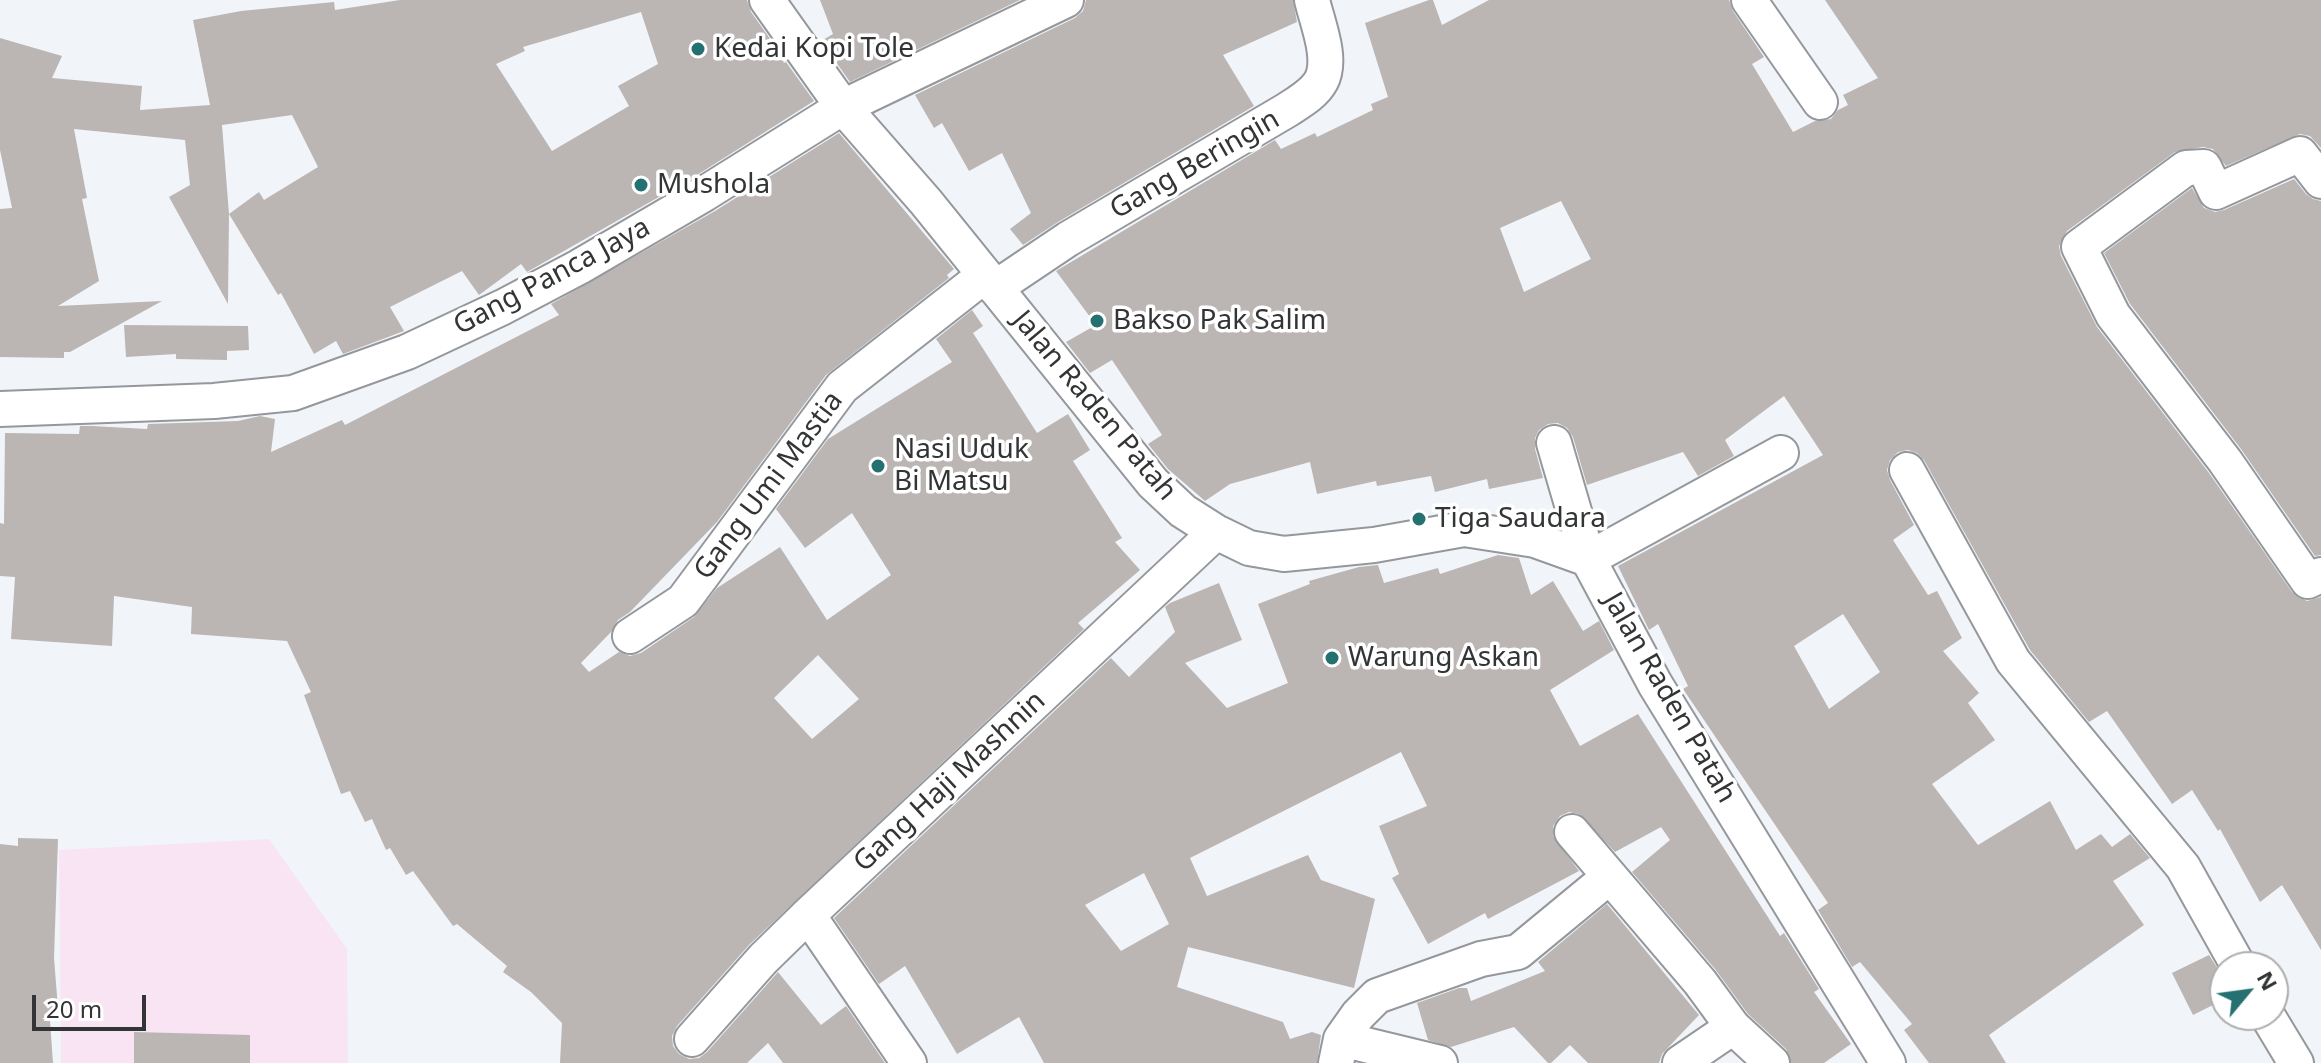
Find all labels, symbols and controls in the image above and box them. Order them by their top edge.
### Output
place label: Kedai Kopi Tole [714,32,914,66]
marker: Kedai Kopi Tole [689,40,707,58]
street label: Gang Beringin [1104,103,1286,227]
place label: Mushola [657,168,770,202]
marker: Mushola [632,176,650,194]
street label: Gang Panca Jaya [448,211,656,343]
street label: Jalan Raden Patah [1005,304,1183,508]
place label: Bakso Pak Salim [1113,304,1326,338]
marker: Bakso Pak Salim [1088,312,1106,330]
street label: Gang Umi Mastia [687,385,851,587]
place label: Nasi Uduk Bi Matsu [894,433,1029,499]
marker: Nasi Uduk Bi Matsu [869,457,887,475]
place label: Tiga Saudara [1435,502,1606,536]
marker: Tiga Saudara [1410,510,1428,528]
street label: Jalan Raden Patah [1595,587,1743,809]
place label: Warung Askan [1348,641,1539,675]
marker: Warung Askan [1323,649,1341,667]
street label: Gang Haji Mashnin [847,685,1053,879]
north arrow [2209,951,2289,1031]
text: N [2251,965,2286,995]
scale bar [36,979,150,1029]
text: 20 m [46,992,102,1025]

